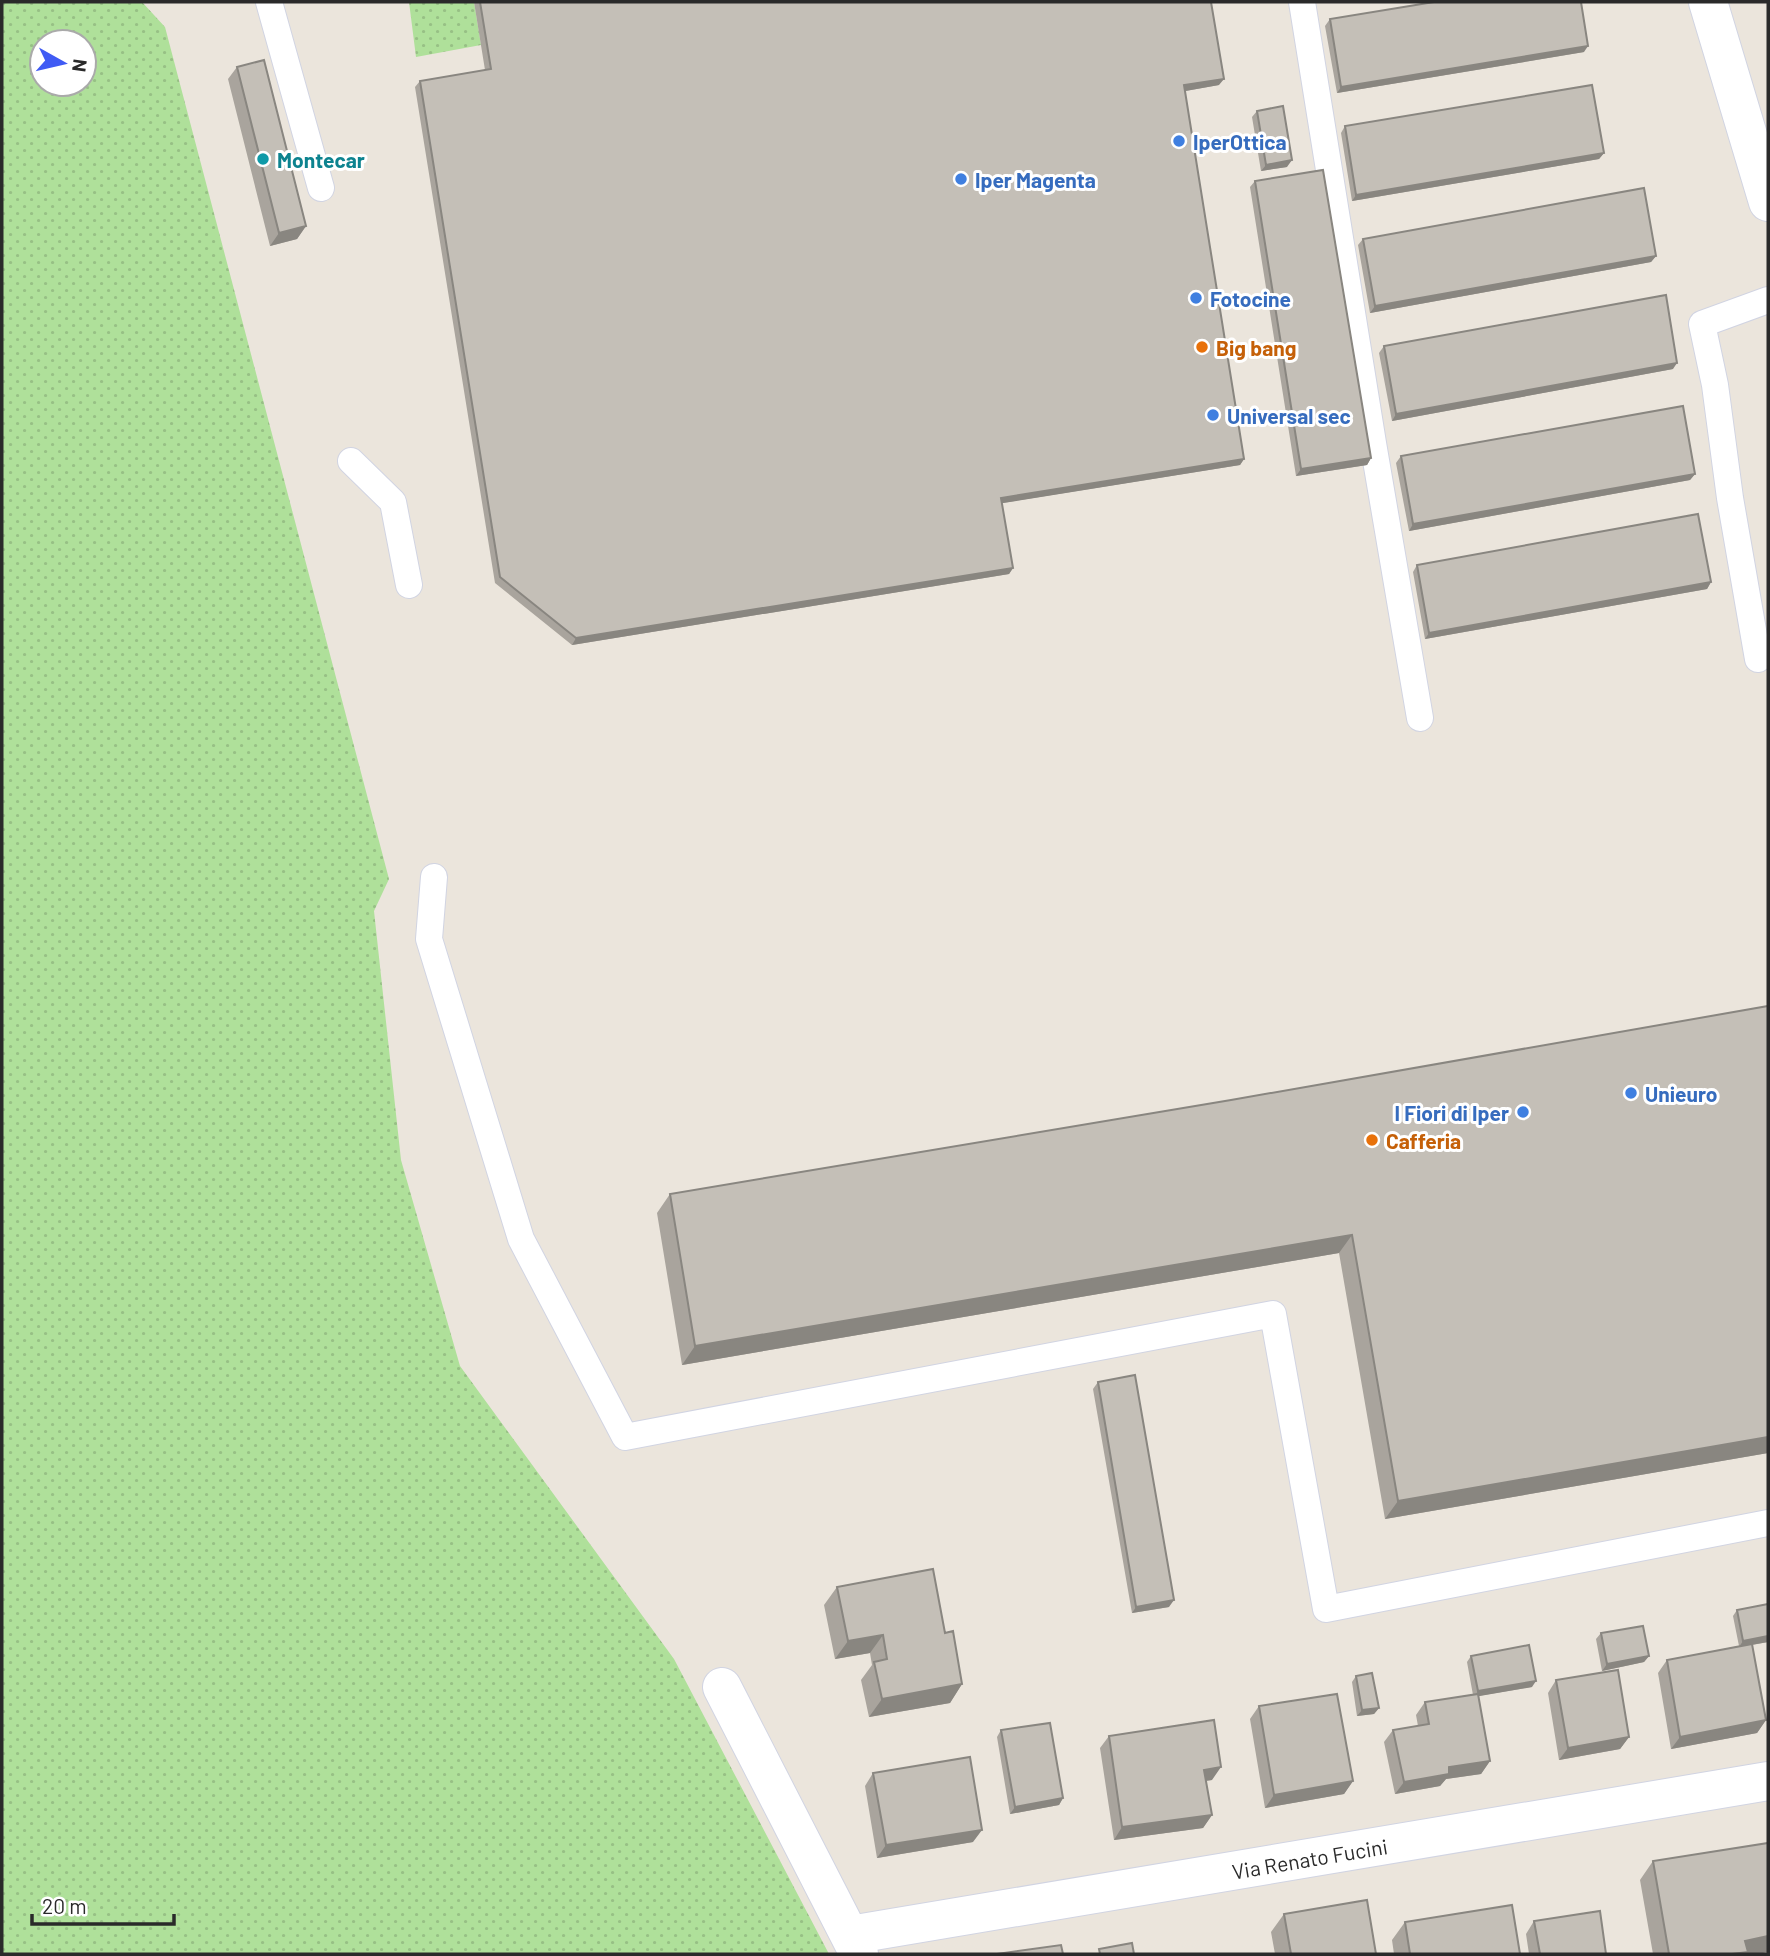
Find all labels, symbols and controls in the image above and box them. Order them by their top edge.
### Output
north arrow [28,28,98,98]
text: N [68,58,93,73]
place label: IperOttica [1193,129,1287,154]
marker: IperOttica [1171,133,1187,149]
place label: Montecar [277,147,365,172]
marker: Montecar [255,151,271,167]
place label: Iper Magenta [975,167,1096,192]
marker: Iper Magenta [953,171,969,187]
place label: Fotocine [1210,286,1291,311]
marker: Fotocine [1188,290,1204,306]
place label: Big bang [1216,335,1296,360]
marker: Big bang [1194,339,1210,355]
place label: Universal sec [1227,403,1351,428]
marker: Universal sec [1205,407,1221,423]
place label: Unieuro [1645,1081,1717,1106]
marker: Unieuro [1623,1085,1639,1101]
place label: I Fiori di Iper [1395,1100,1509,1125]
marker: I Fiori di Iper [1515,1104,1531,1120]
place label: Cafferia [1386,1128,1461,1153]
marker: Cafferia [1364,1132,1380,1148]
street label: Via Renato Fucini [1230,1833,1389,1883]
scale bar [32,1882,173,1926]
text: 20 m [42,1893,87,1918]

